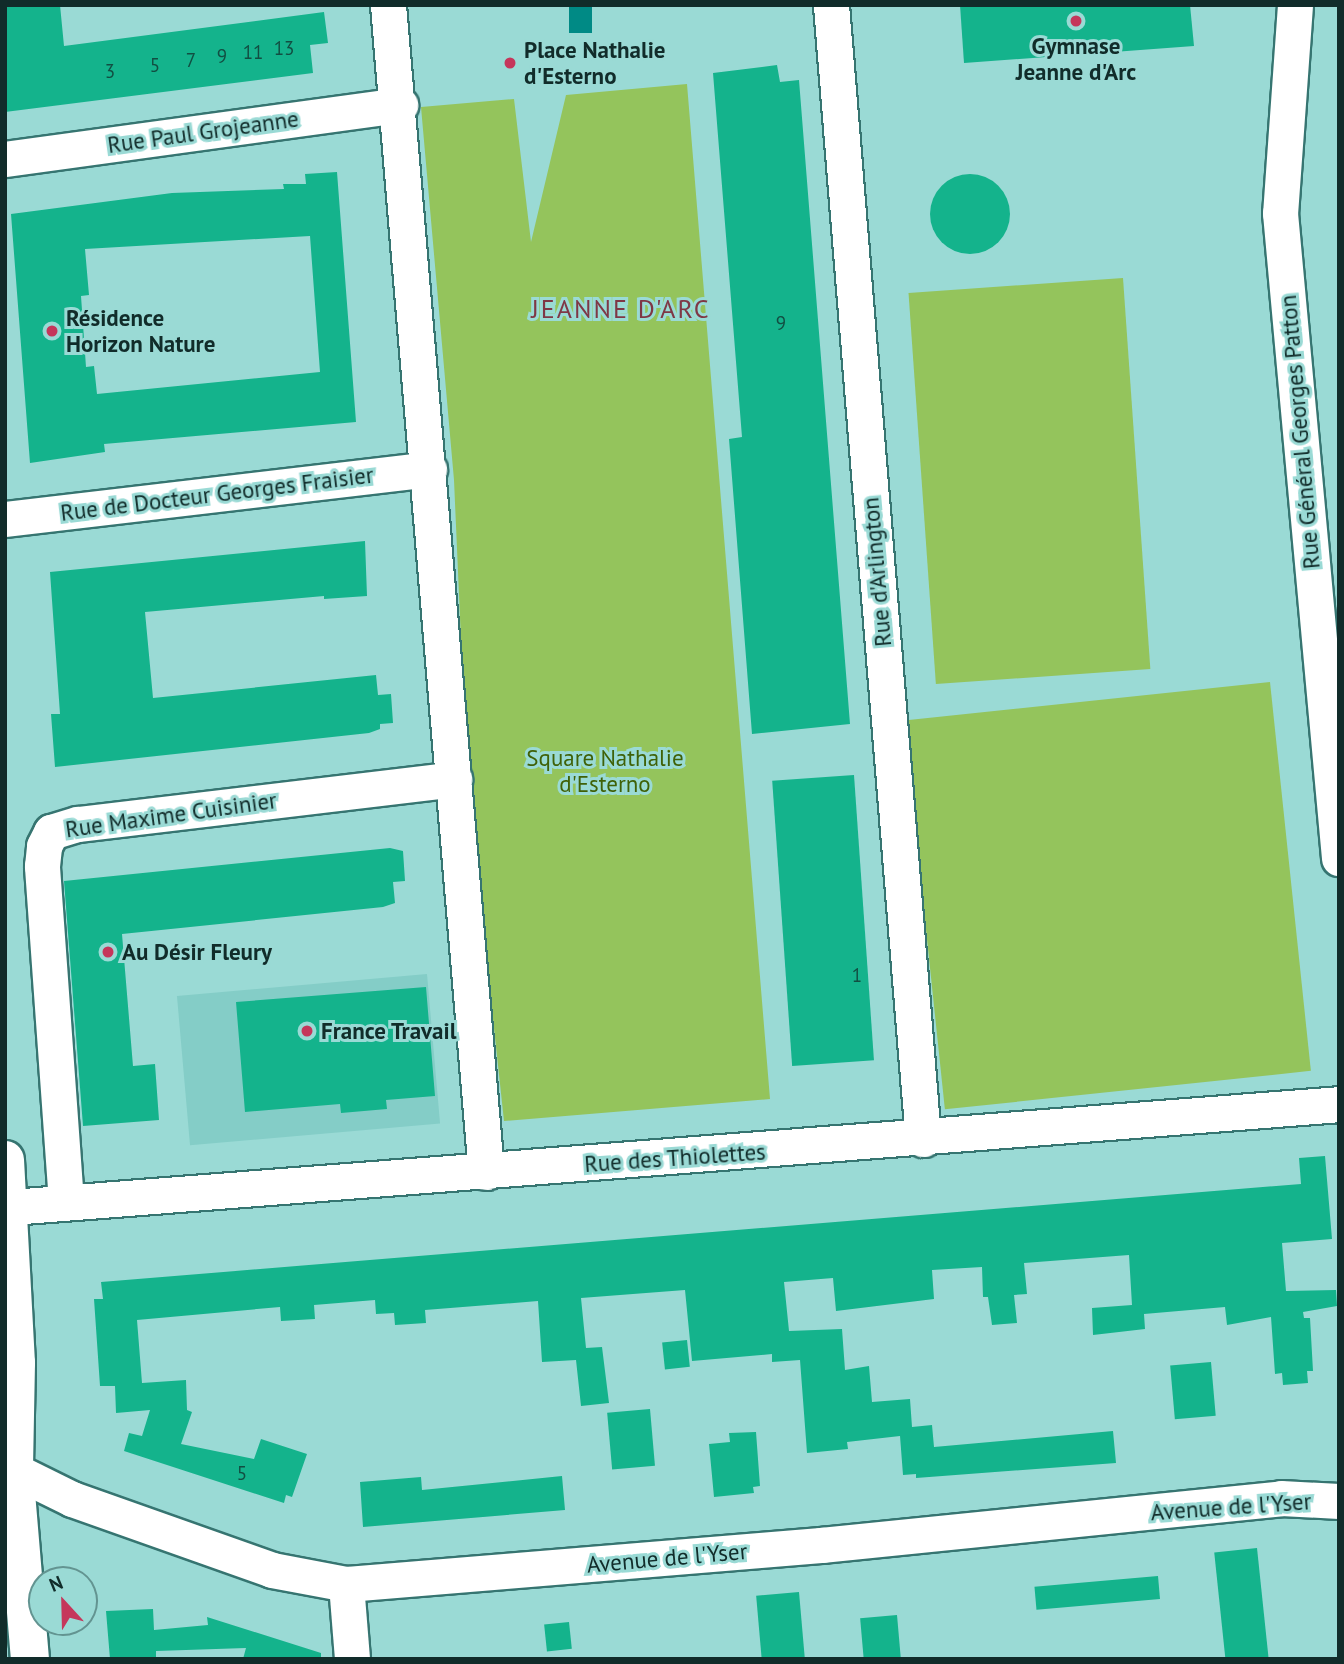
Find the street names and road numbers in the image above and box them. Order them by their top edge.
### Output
street label: Rue Paul Grojeanne [106,105,300,159]
street label: Rue Général Georges Patton [1274,294,1326,570]
street label: Rue de Docteur Georges Fraisier [59,461,375,527]
street label: Rue d'Arlington [857,496,897,648]
street label: Rue Maxime Cuisinier [64,786,278,844]
street label: Rue des Thiolettes [583,1138,767,1178]
street label: Avenue de l'Yser [1150,1488,1312,1526]
street label: Avenue de l'Yser [586,1537,748,1579]

